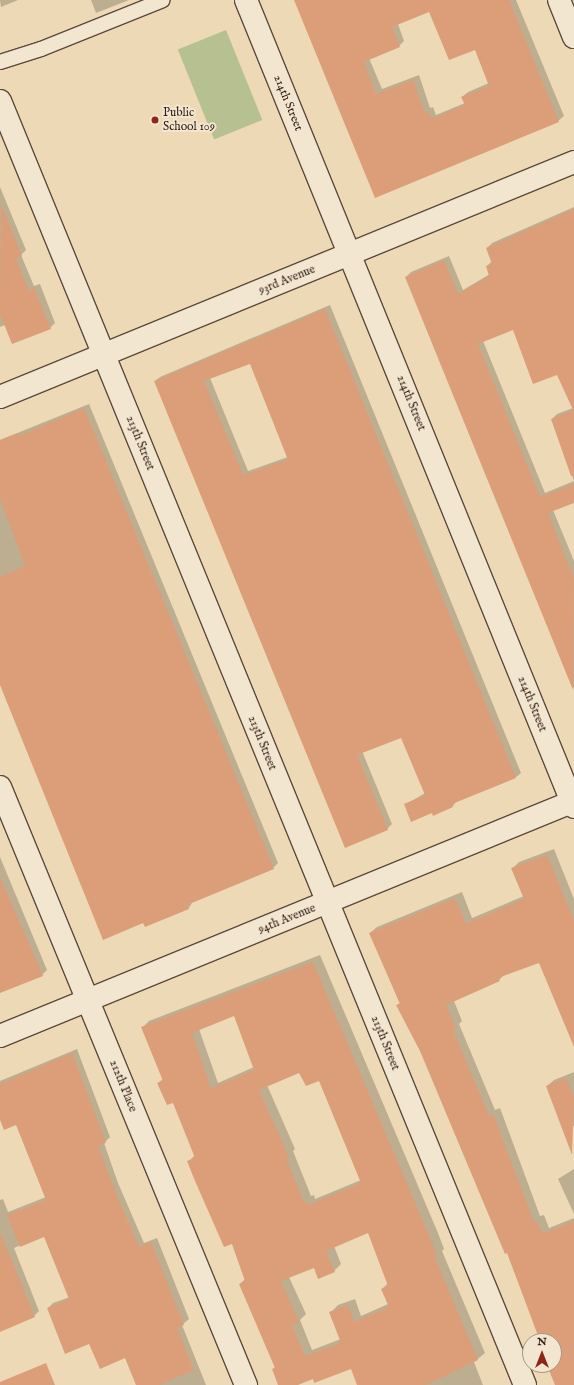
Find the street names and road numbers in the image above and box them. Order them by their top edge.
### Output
street label: 214th Street [270,73,306,133]
street label: 93rd Avenue [257,262,317,298]
street label: 214th Street [393,373,429,433]
street label: 213th Street [123,414,157,472]
street label: 214th Street [514,674,550,734]
street label: 213th Street [245,714,279,772]
street label: 94th Avenue [256,901,318,937]
street label: 213th Street [368,1014,402,1072]
street label: 212th Place [106,1058,140,1114]

